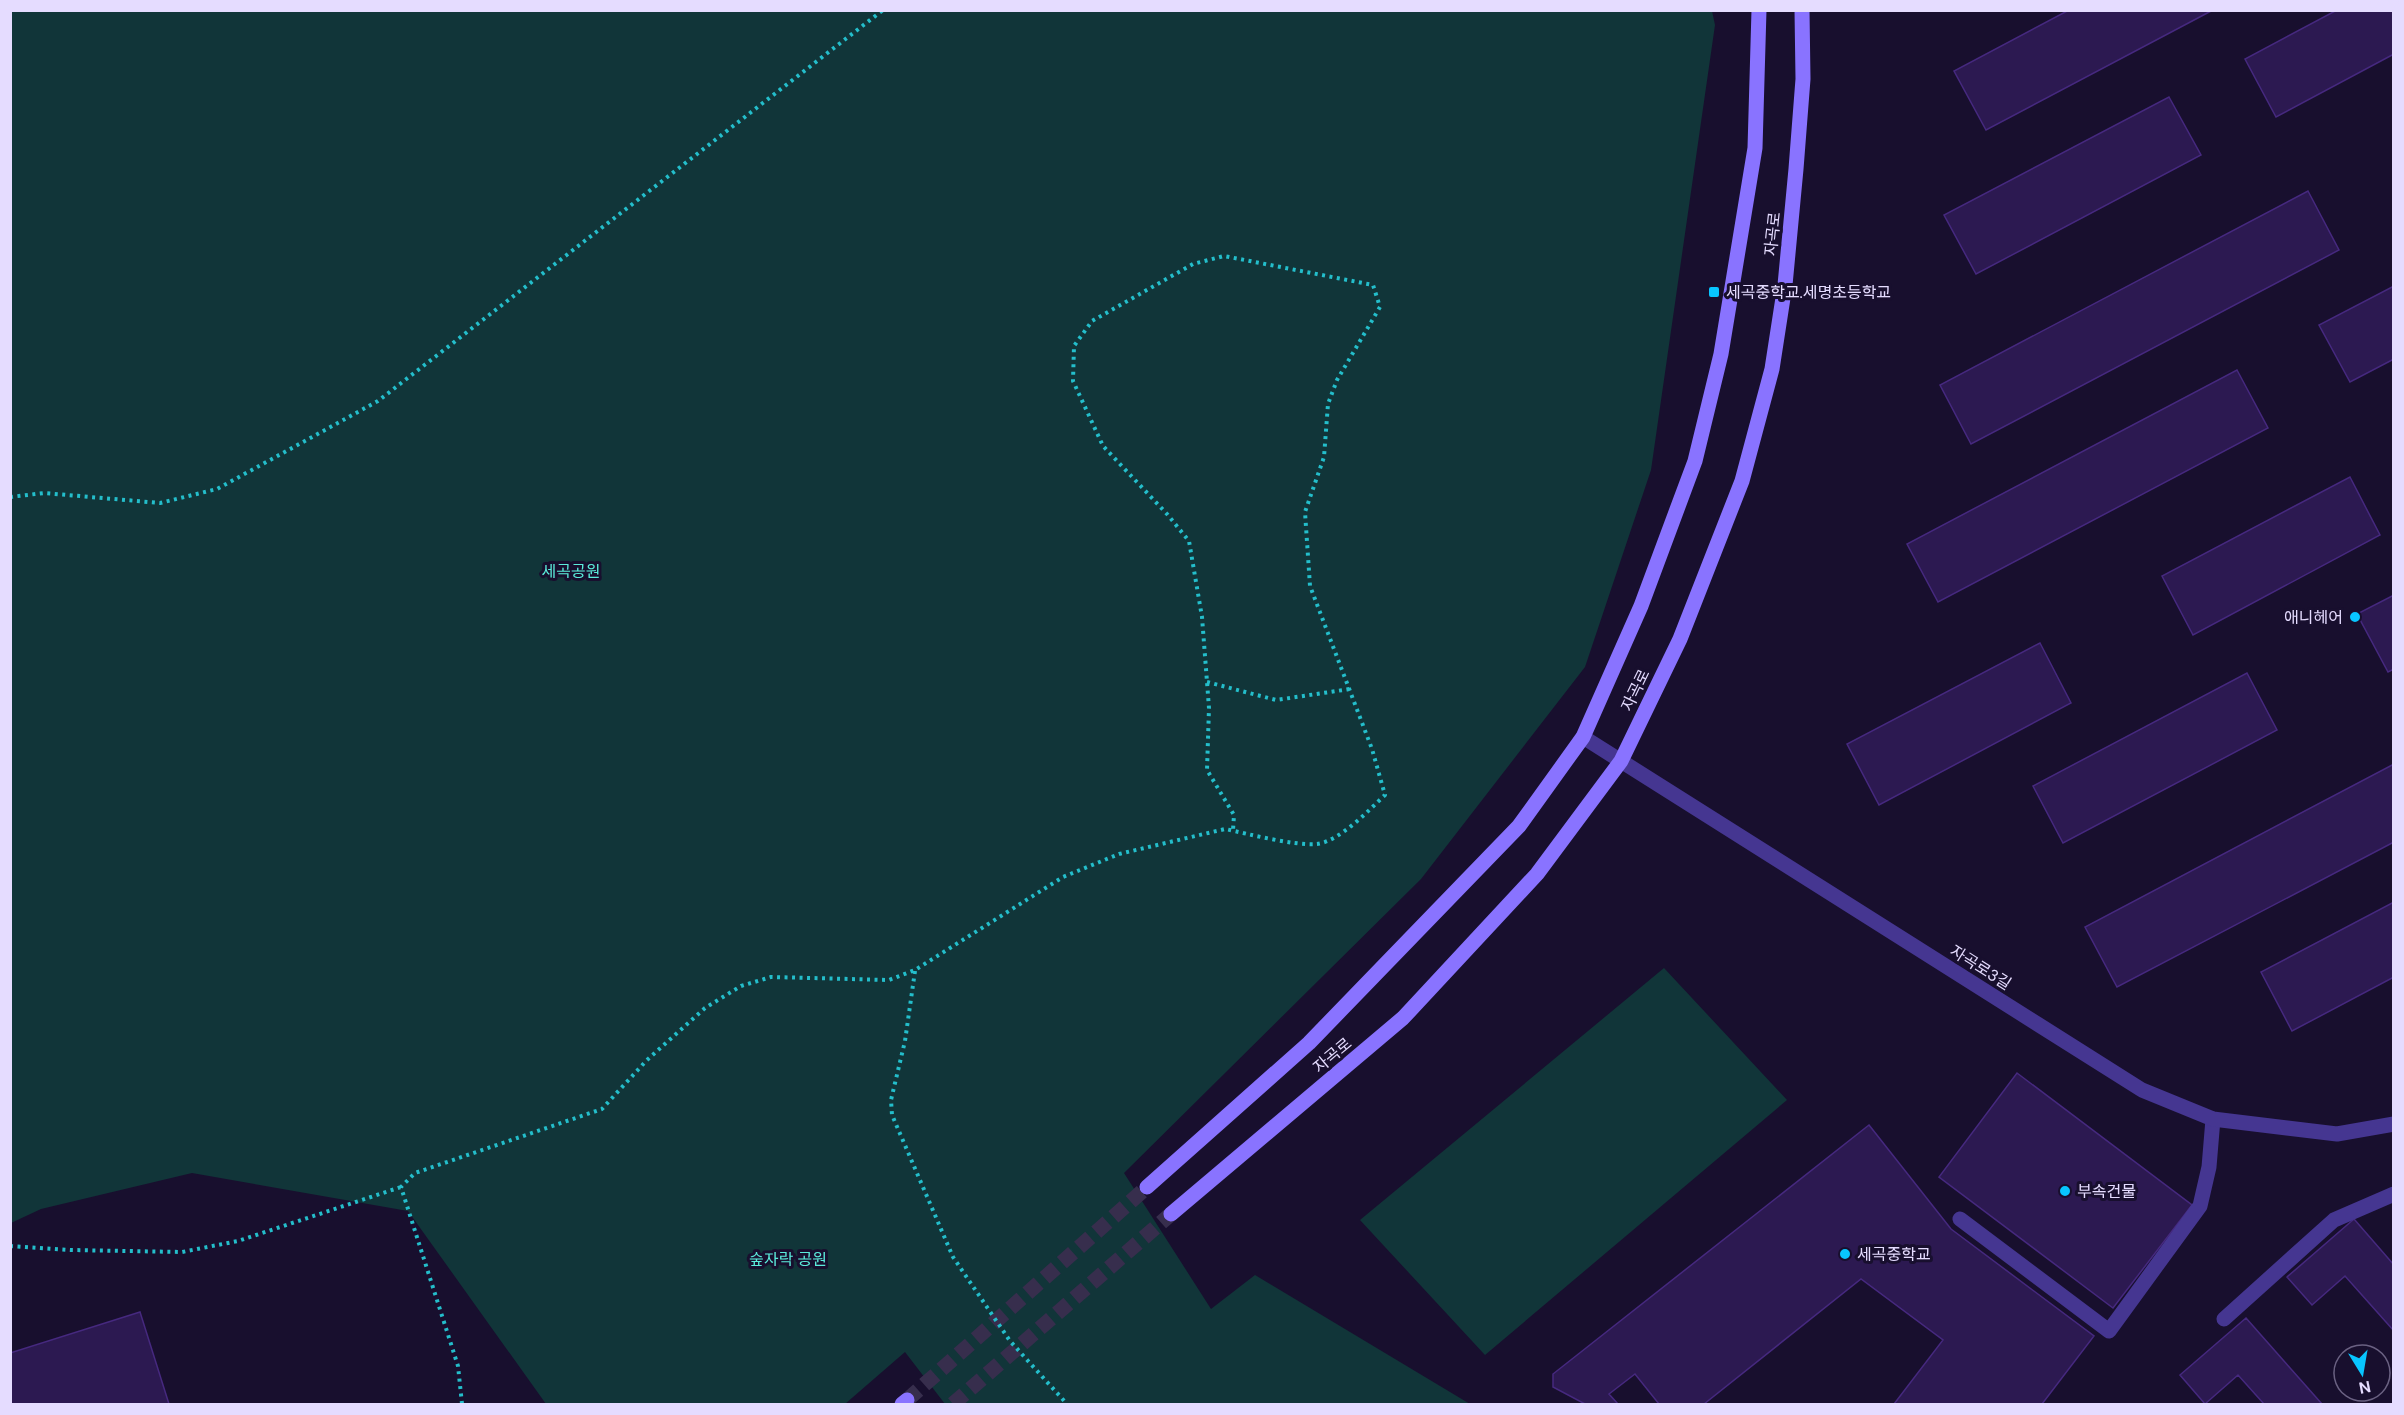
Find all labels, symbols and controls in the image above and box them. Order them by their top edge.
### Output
street label: 자곡로 [1760,211,1785,257]
place label: 세곡중학교.세명초등학교 [1726,282,1891,303]
marker: 세곡중학교.세명초등학교 [1707,285,1721,299]
park label: 세곡공원 [542,561,600,582]
place label: 애니헤어 [2284,607,2343,628]
marker: 애니헤어 [2348,610,2362,624]
street label: 자곡로 [1616,666,1655,715]
street label: 자곡로3길 [1946,940,2015,994]
street label: 자곡로 [1309,1033,1356,1078]
place label: 부속건물 [2077,1181,2136,1202]
marker: 부속건물 [2058,1184,2072,1198]
place label: 세곡중학교 [1857,1244,1931,1265]
marker: 세곡중학교 [1838,1247,1852,1261]
park label: 숲자락 공원 [749,1249,827,1270]
north arrow [2332,1343,2392,1403]
text: N [2357,1376,2372,1399]

